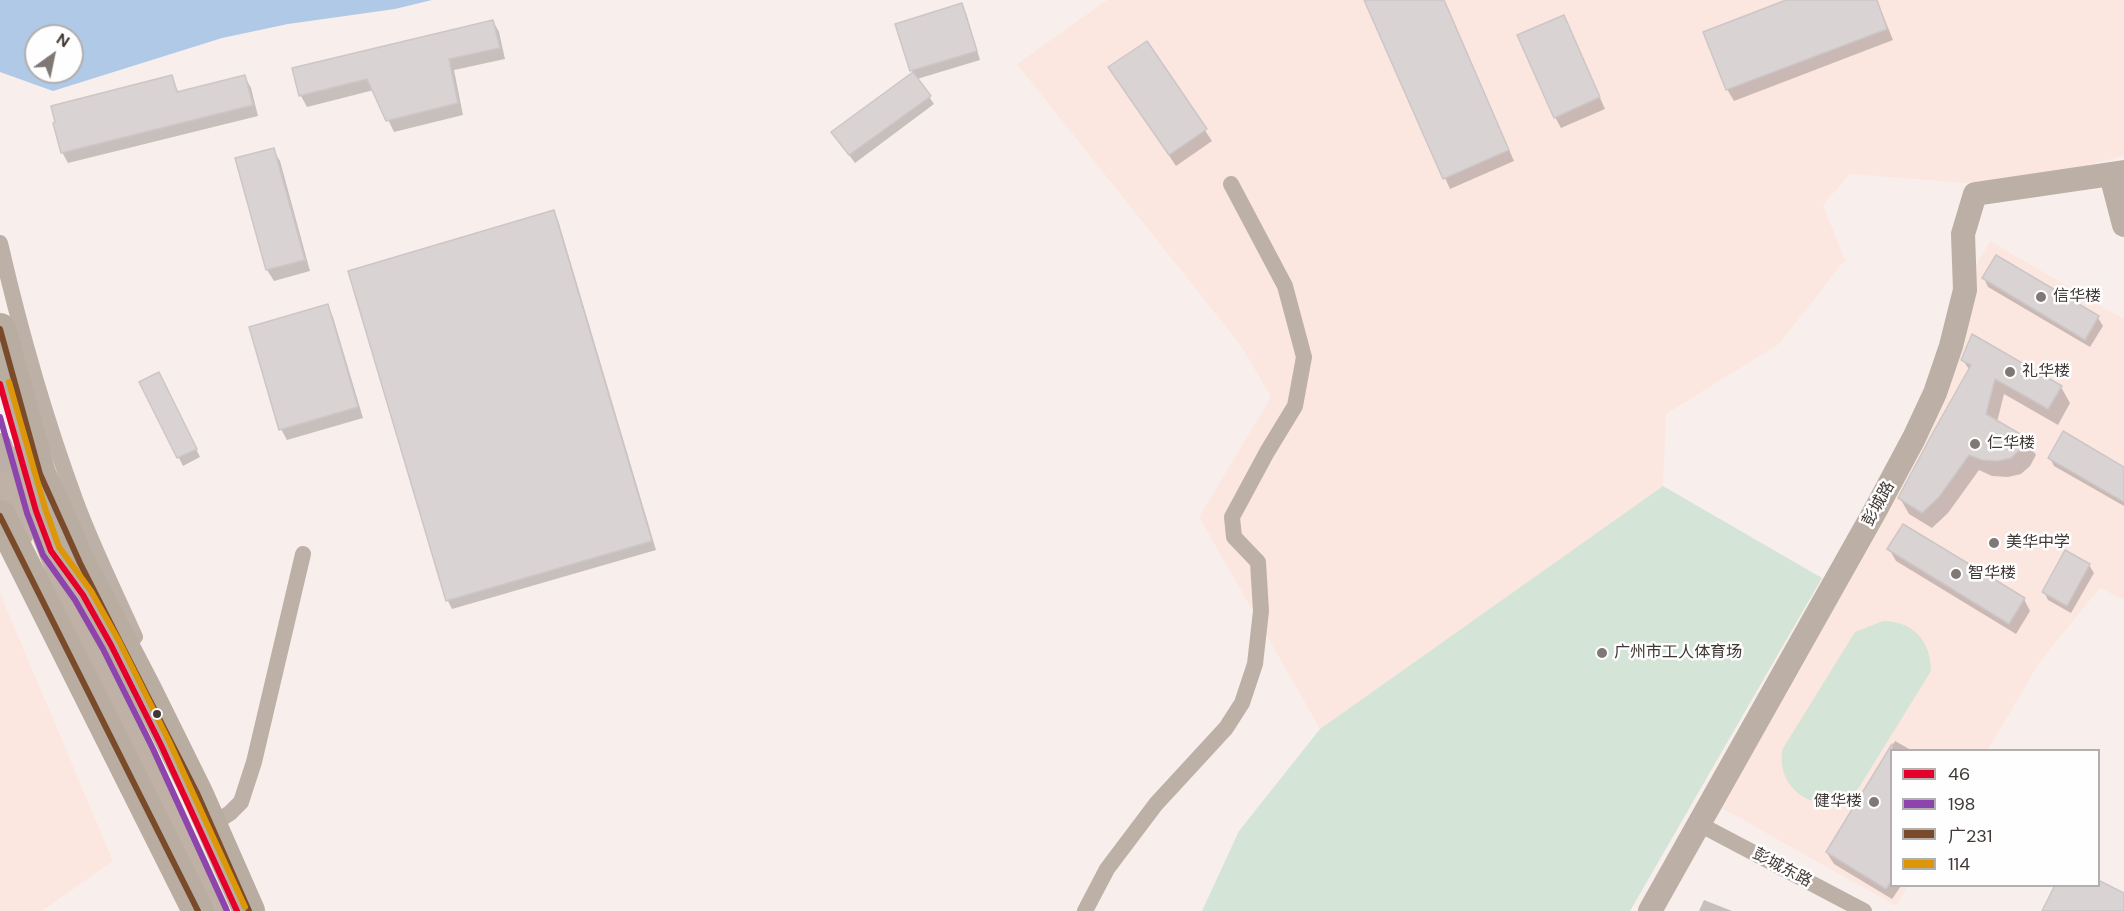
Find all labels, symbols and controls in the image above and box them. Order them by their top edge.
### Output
north arrow [24,24,84,84]
text: N [52,28,74,52]
place label: 信华楼 [2053,287,2101,307]
marker: 信华楼 [2034,290,2048,304]
place label: 礼华楼 [2022,362,2070,382]
marker: 礼华楼 [2003,365,2017,379]
place label: 仁华楼 [1987,434,2035,454]
marker: 仁华楼 [1968,437,1982,451]
street label: 彭城路 [1859,478,1899,530]
place label: 美华中学 [2006,533,2070,553]
marker: 美华中学 [1987,536,2001,550]
place label: 智华楼 [1968,564,2016,584]
marker: 智华楼 [1949,567,1963,581]
place label: 广州市工人体育场 [1614,643,1742,663]
marker: 广州市工人体育场 [1595,646,1609,660]
unlabelled marker [151,708,163,720]
legend [1890,749,2100,887]
text: 46 [1948,762,1970,786]
place label: 健华楼 [1814,792,1862,812]
text: 198 [1948,792,1976,816]
marker: 健华楼 [1867,795,1881,809]
text: 广231 [1948,824,1992,848]
street label: 彭城东路 [1749,845,1815,891]
text: 114 [1948,852,1970,876]

